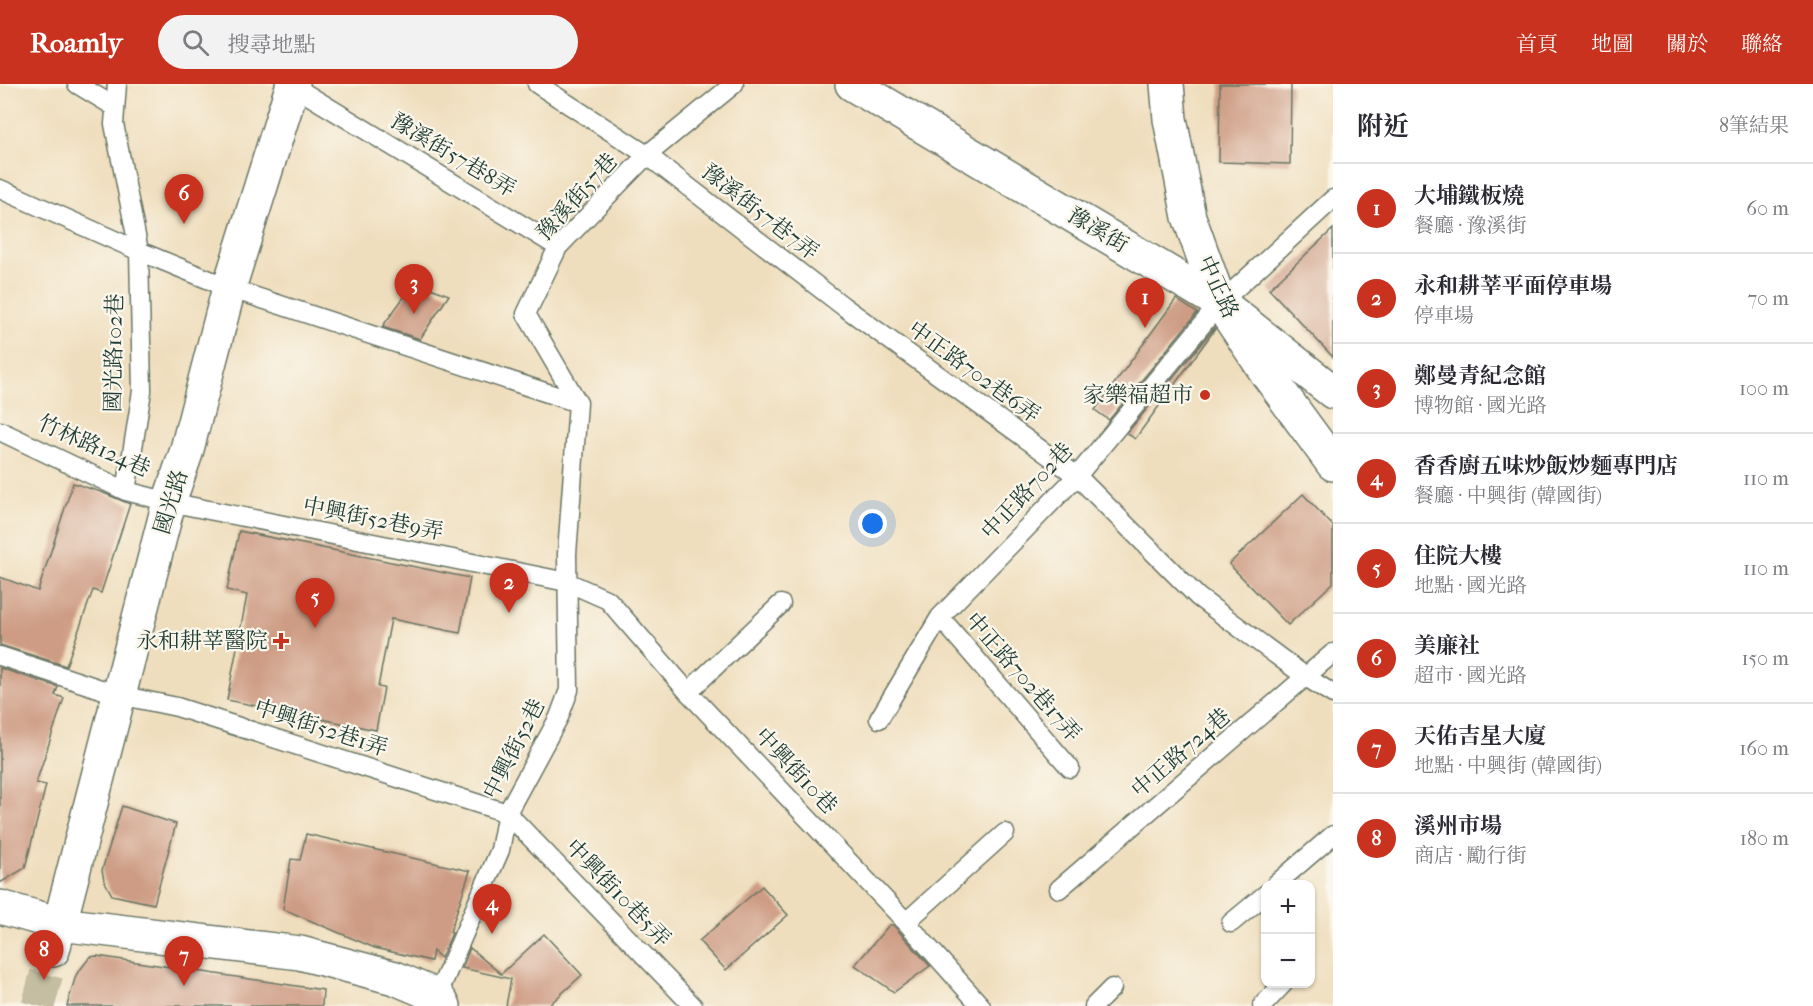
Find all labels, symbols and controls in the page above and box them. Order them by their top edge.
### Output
search box [158,15,578,69]
text: Roamly [30,26,122,59]
icon: search [179,26,212,59]
text: 搜尋地點 [227,32,315,58]
text: 首頁 [1516,32,1558,56]
text: 地圖 [1591,32,1633,56]
text: 關於 [1666,32,1708,56]
text: 聯絡 [1741,32,1783,56]
street label: 豫溪街57巷8弄 [386,107,520,203]
text: 附近 [1357,111,1409,142]
text: 8筆結果 [1719,114,1789,137]
street label: 豫溪街57巷 [531,148,623,246]
street label: 豫溪街57巷7弄 [697,158,823,266]
pin: 6 [164,174,204,224]
text: 大埔鐵板燒 [1414,183,1524,209]
text: 1 [1373,197,1380,220]
text: 60 m [1746,197,1789,220]
street label: 豫溪街 [1063,202,1133,258]
text: 餐廳 · 豫溪街 [1414,214,1527,237]
street label: 中正路 [1192,252,1244,322]
pin: 3 [394,264,434,314]
text: 永和耕莘平面停車場 [1414,273,1612,299]
pin: 1 [1126,278,1164,328]
text: 2 [1371,287,1382,310]
text: 70 m [1747,287,1789,310]
street label: 國光路102巷 [100,293,128,413]
text: 停車場 [1414,304,1474,327]
street label: 中正路702巷6弄 [903,316,1045,428]
text: 鄭曼青紀念館 [1414,363,1546,389]
text: 3 [1372,377,1381,400]
text: 100 m [1739,377,1789,400]
place label: 家樂福超市 [1083,382,1193,408]
marker: 家樂福超市 [1198,388,1212,402]
text: 博物館 · 國光路 [1414,394,1547,417]
street label: 竹林路124巷 [34,410,154,482]
street label: 中正路702巷 [976,438,1078,544]
text: 香香廚五味炒飯炒麵專門店 [1414,453,1678,479]
street label: 國光路 [149,467,193,537]
text: 4 [1371,467,1382,490]
text: 110 m [1743,467,1789,490]
text: 餐廳 · 中興街 (韓國街) [1414,484,1602,507]
street label: 中興街52巷9弄 [301,493,445,545]
your location [858,509,887,538]
text: 住院大樓 [1414,543,1502,569]
text: 5 [1372,557,1381,580]
text: 110 m [1743,557,1789,580]
pin: 2 [490,564,528,613]
text: 地點 · 國光路 [1414,574,1527,597]
pin: 5 [296,578,334,628]
street label: 中正路702巷17弄 [960,607,1086,747]
place label: 永和耕莘醫院 [136,628,268,654]
marker: 永和耕莘醫院 [272,632,290,650]
text: 美廉社 [1414,633,1480,659]
text: 6 [1371,647,1382,670]
text: 150 m [1741,647,1789,670]
text: 超市 · 國光路 [1414,664,1527,687]
street label: 中興街52巷1弄 [251,694,391,762]
street label: 中興街52巷 [478,695,550,803]
street label: 中正路724巷 [1126,703,1236,803]
street label: 中興街10巷 [750,723,842,819]
text: 天佑吉星大廈 [1414,723,1546,749]
text: 7 [1372,737,1381,760]
text: 160 m [1739,737,1789,760]
text: 地點 · 中興街 (韓國街) [1414,754,1602,777]
text: 溪州市場 [1414,813,1502,839]
text: 8 [1371,827,1382,850]
text: 180 m [1740,827,1789,850]
street label: 中興街10巷5弄 [560,834,676,952]
text: 商店 · 勵行街 [1414,844,1527,867]
map controls [1261,880,1315,988]
button: + [1261,880,1315,934]
pin: 4 [472,884,512,934]
pin: 8 [24,930,63,980]
button: − [1261,934,1315,988]
pin: 7 [164,936,204,986]

